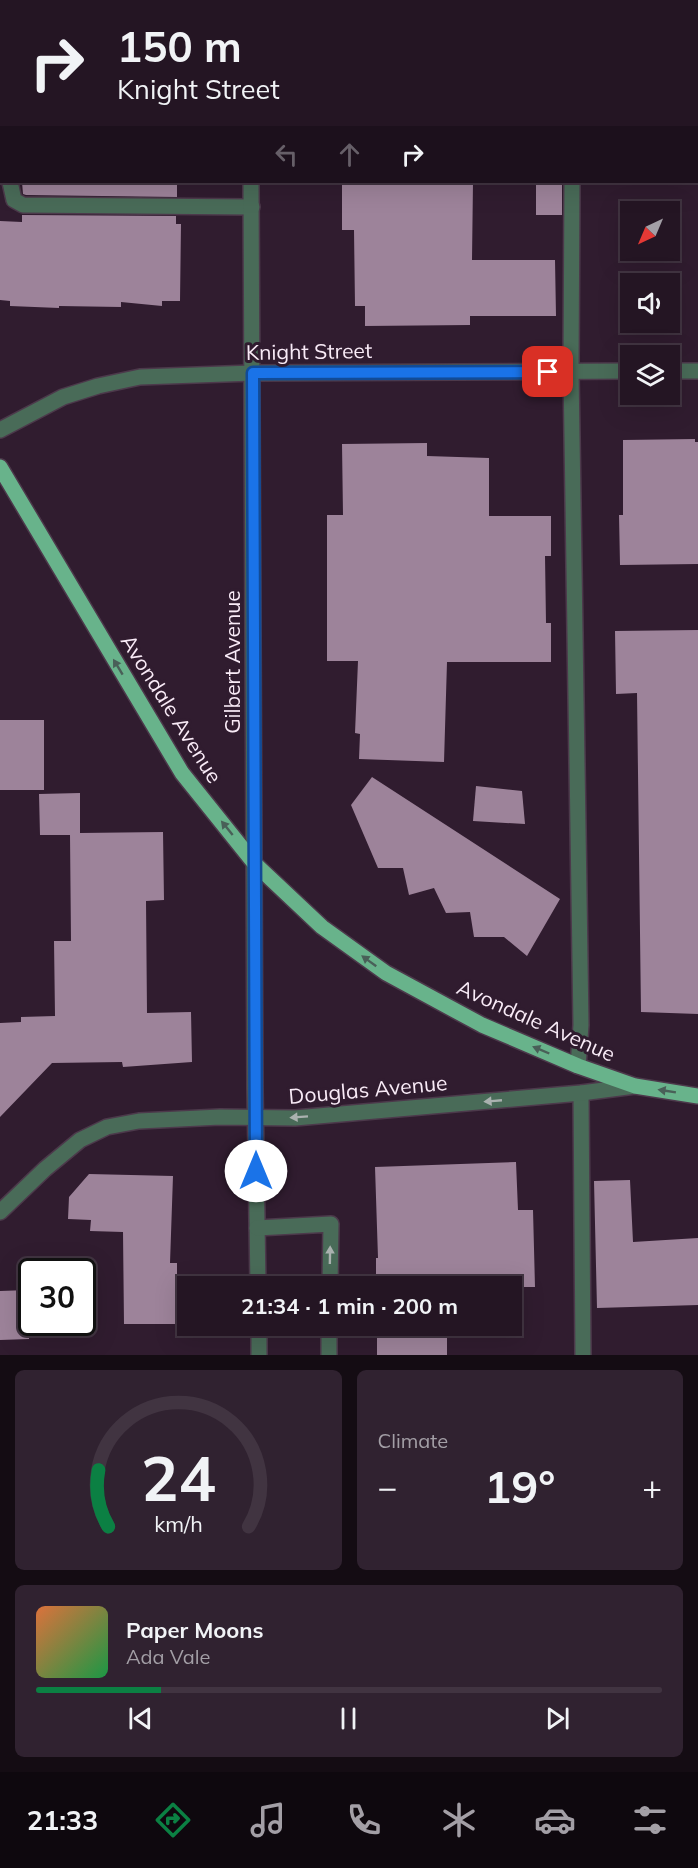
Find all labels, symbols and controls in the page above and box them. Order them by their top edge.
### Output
text: 150 m [117,20,242,73]
icon: right [18,24,96,102]
text: Knight Street [117,72,280,106]
icon: left [270,138,303,171]
icon: ahead [333,138,366,171]
icon: right [396,138,429,171]
north arrow [620,201,680,261]
map controls [620,201,680,405]
button: sound [620,273,680,333]
street label: Knight Street [246,337,372,365]
button: layers [620,345,680,405]
pin [522,346,573,397]
icon: arrive [531,355,564,388]
street label: Gilbert Avenue [219,590,245,734]
street label: Avondale Avenue [116,629,228,788]
one-way arrow [113,659,124,675]
one-way arrow [221,821,233,836]
one-way arrow [361,955,376,967]
street label: Avondale Avenue [453,974,620,1067]
one-way arrow [532,1045,550,1055]
street label: Douglas Avenue [288,1069,448,1109]
one-way arrow [657,1086,676,1095]
one-way arrow [484,1096,503,1106]
one-way arrow [290,1113,309,1122]
position arrow [224,1139,288,1203]
one-way arrow [325,1246,335,1265]
speed limit sign: 30 [18,1258,96,1336]
text: 21:34 · 1 min · 200 m [241,1292,458,1320]
text: Climate [378,1428,448,1453]
text: 24 [141,1438,216,1517]
text: 19° [484,1458,555,1514]
text: − [378,1466,397,1507]
text: + [642,1466,662,1507]
text: km/h [154,1510,202,1537]
text: Paper Moons [126,1616,264,1644]
text: Ada Vale [126,1644,210,1669]
icon: previous [124,1702,157,1735]
icon: pause [332,1702,365,1735]
icon: next [541,1702,574,1735]
icon: directions [152,1799,194,1841]
icon: music [247,1799,289,1841]
icon: phone [343,1799,385,1841]
icon: climate [438,1799,480,1841]
icon: car [534,1799,576,1841]
icon: filters [629,1799,671,1841]
text: 21:33 [27,1803,98,1837]

